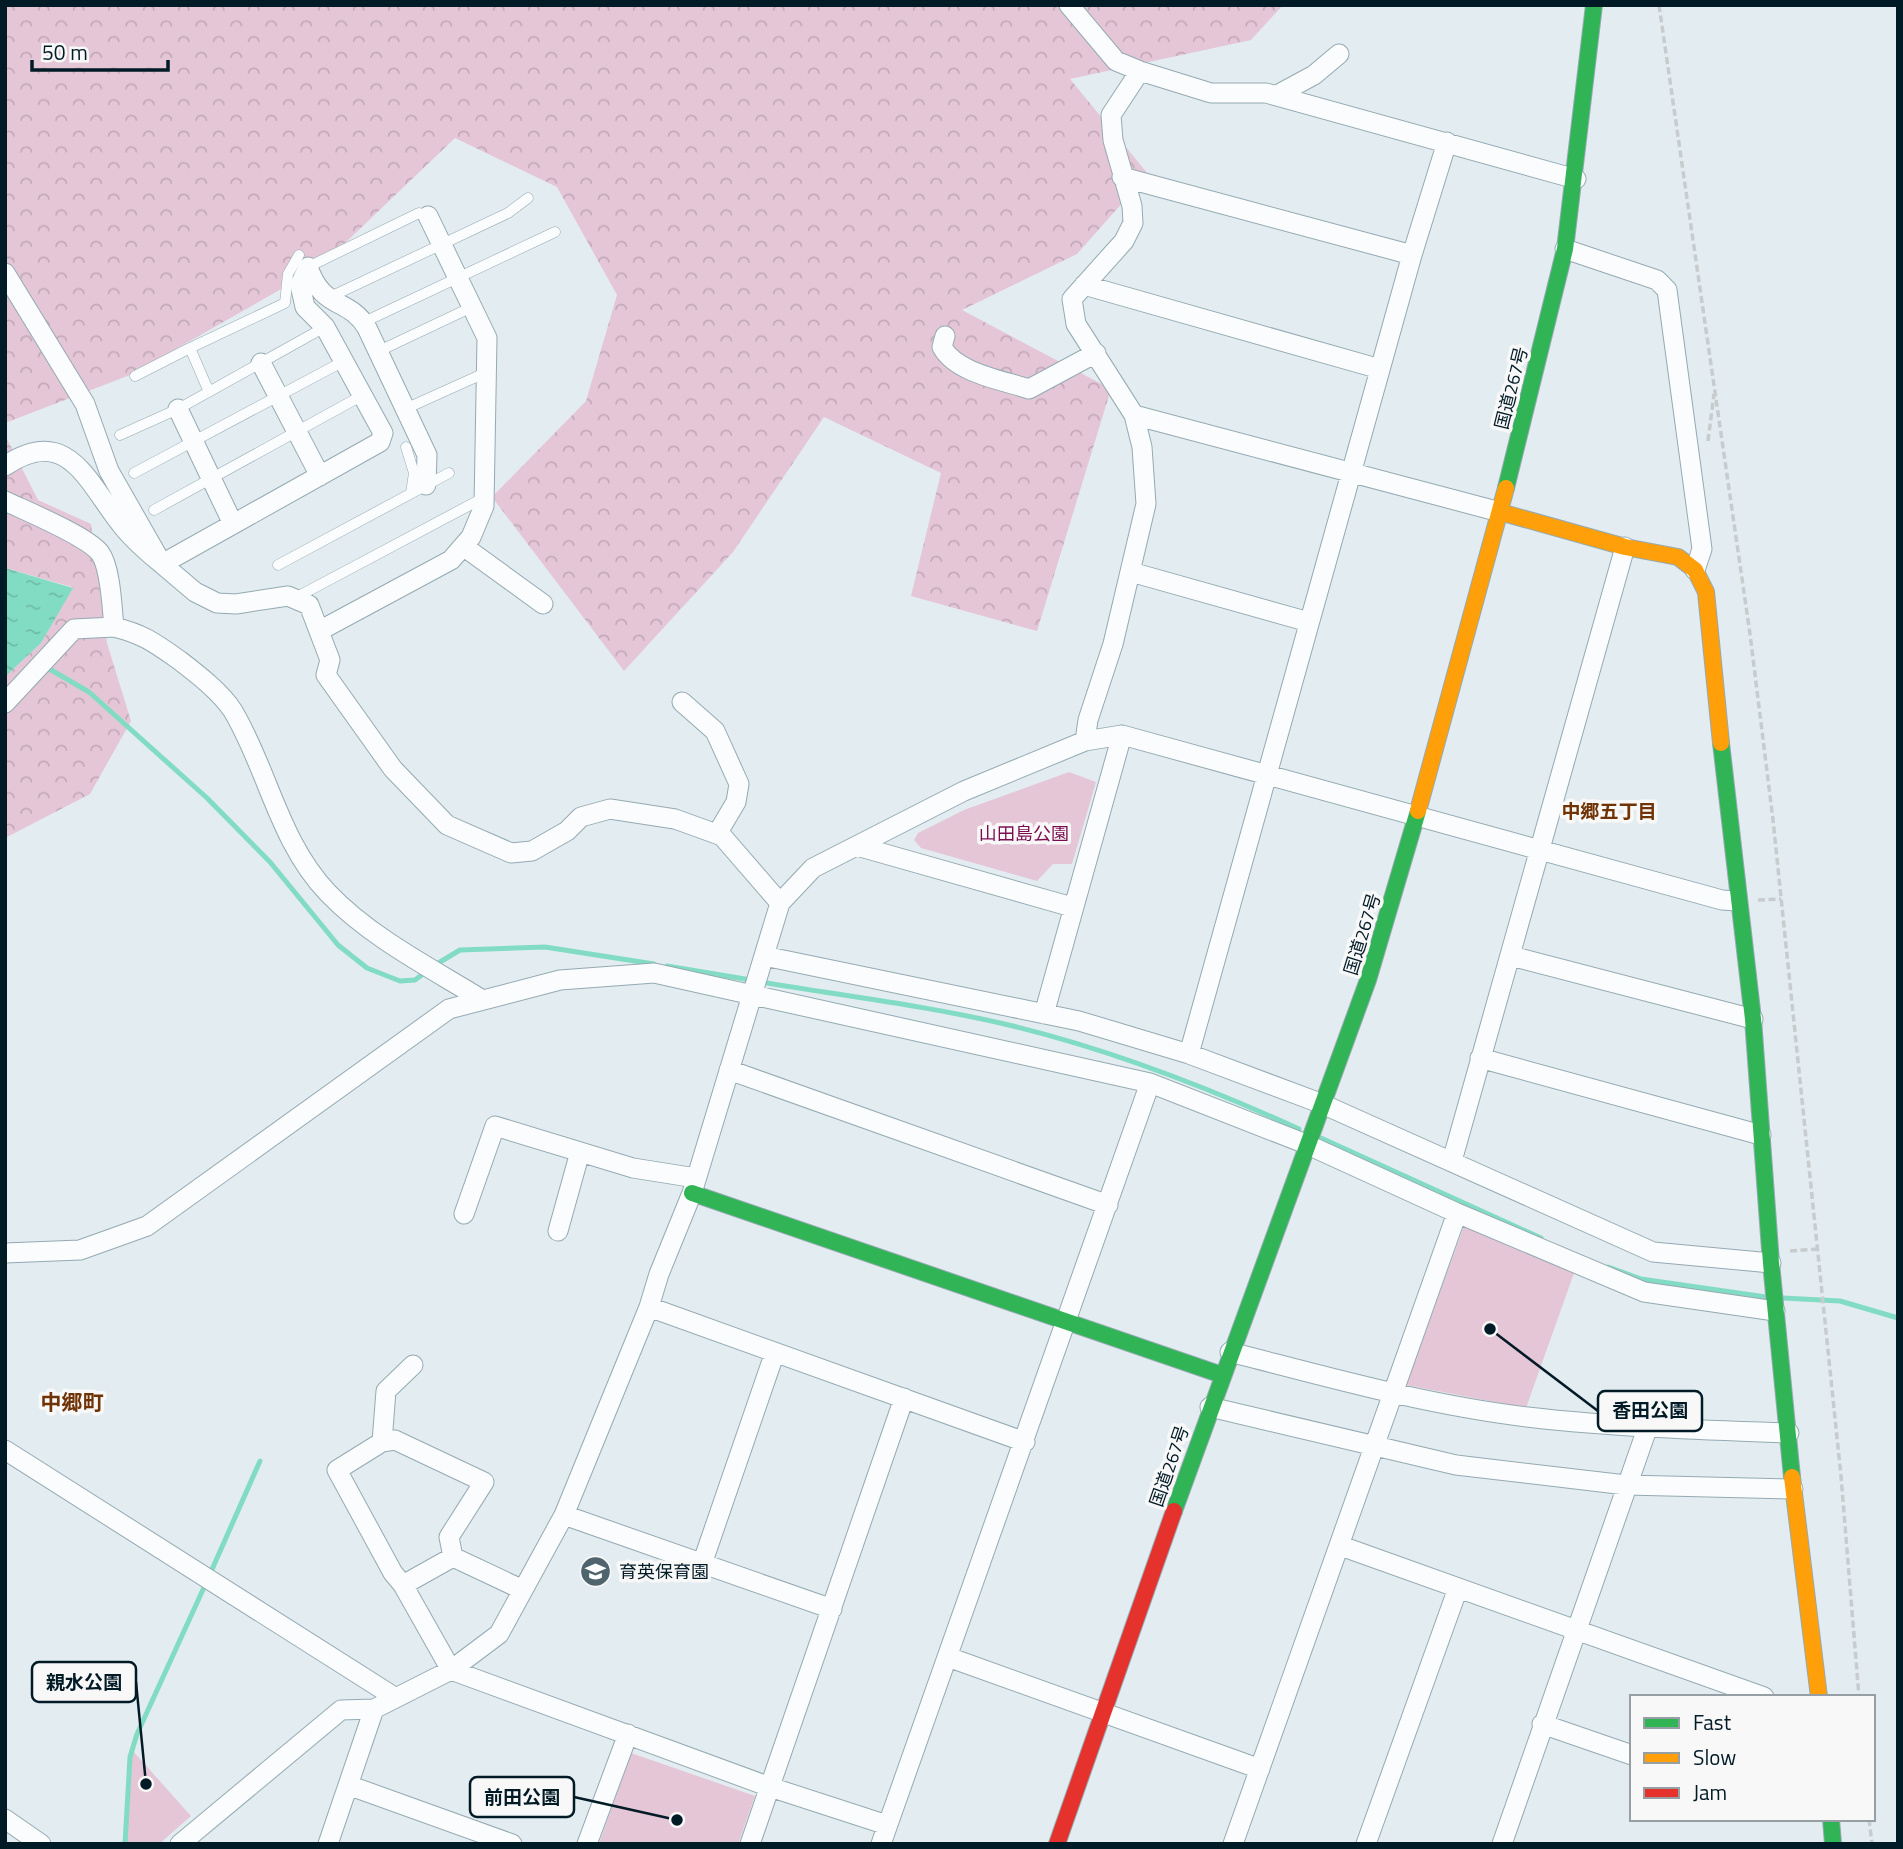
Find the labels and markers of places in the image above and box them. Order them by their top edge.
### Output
callout: 香田公園 [1598,1391,1702,1431]
school or university icon: 育英保育園 [579,1554,613,1588]
place label: 育英保育園 [619,1558,709,1585]
callout: 親水公園 [32,1662,136,1702]
callout: 前田公園 [470,1777,574,1817]

